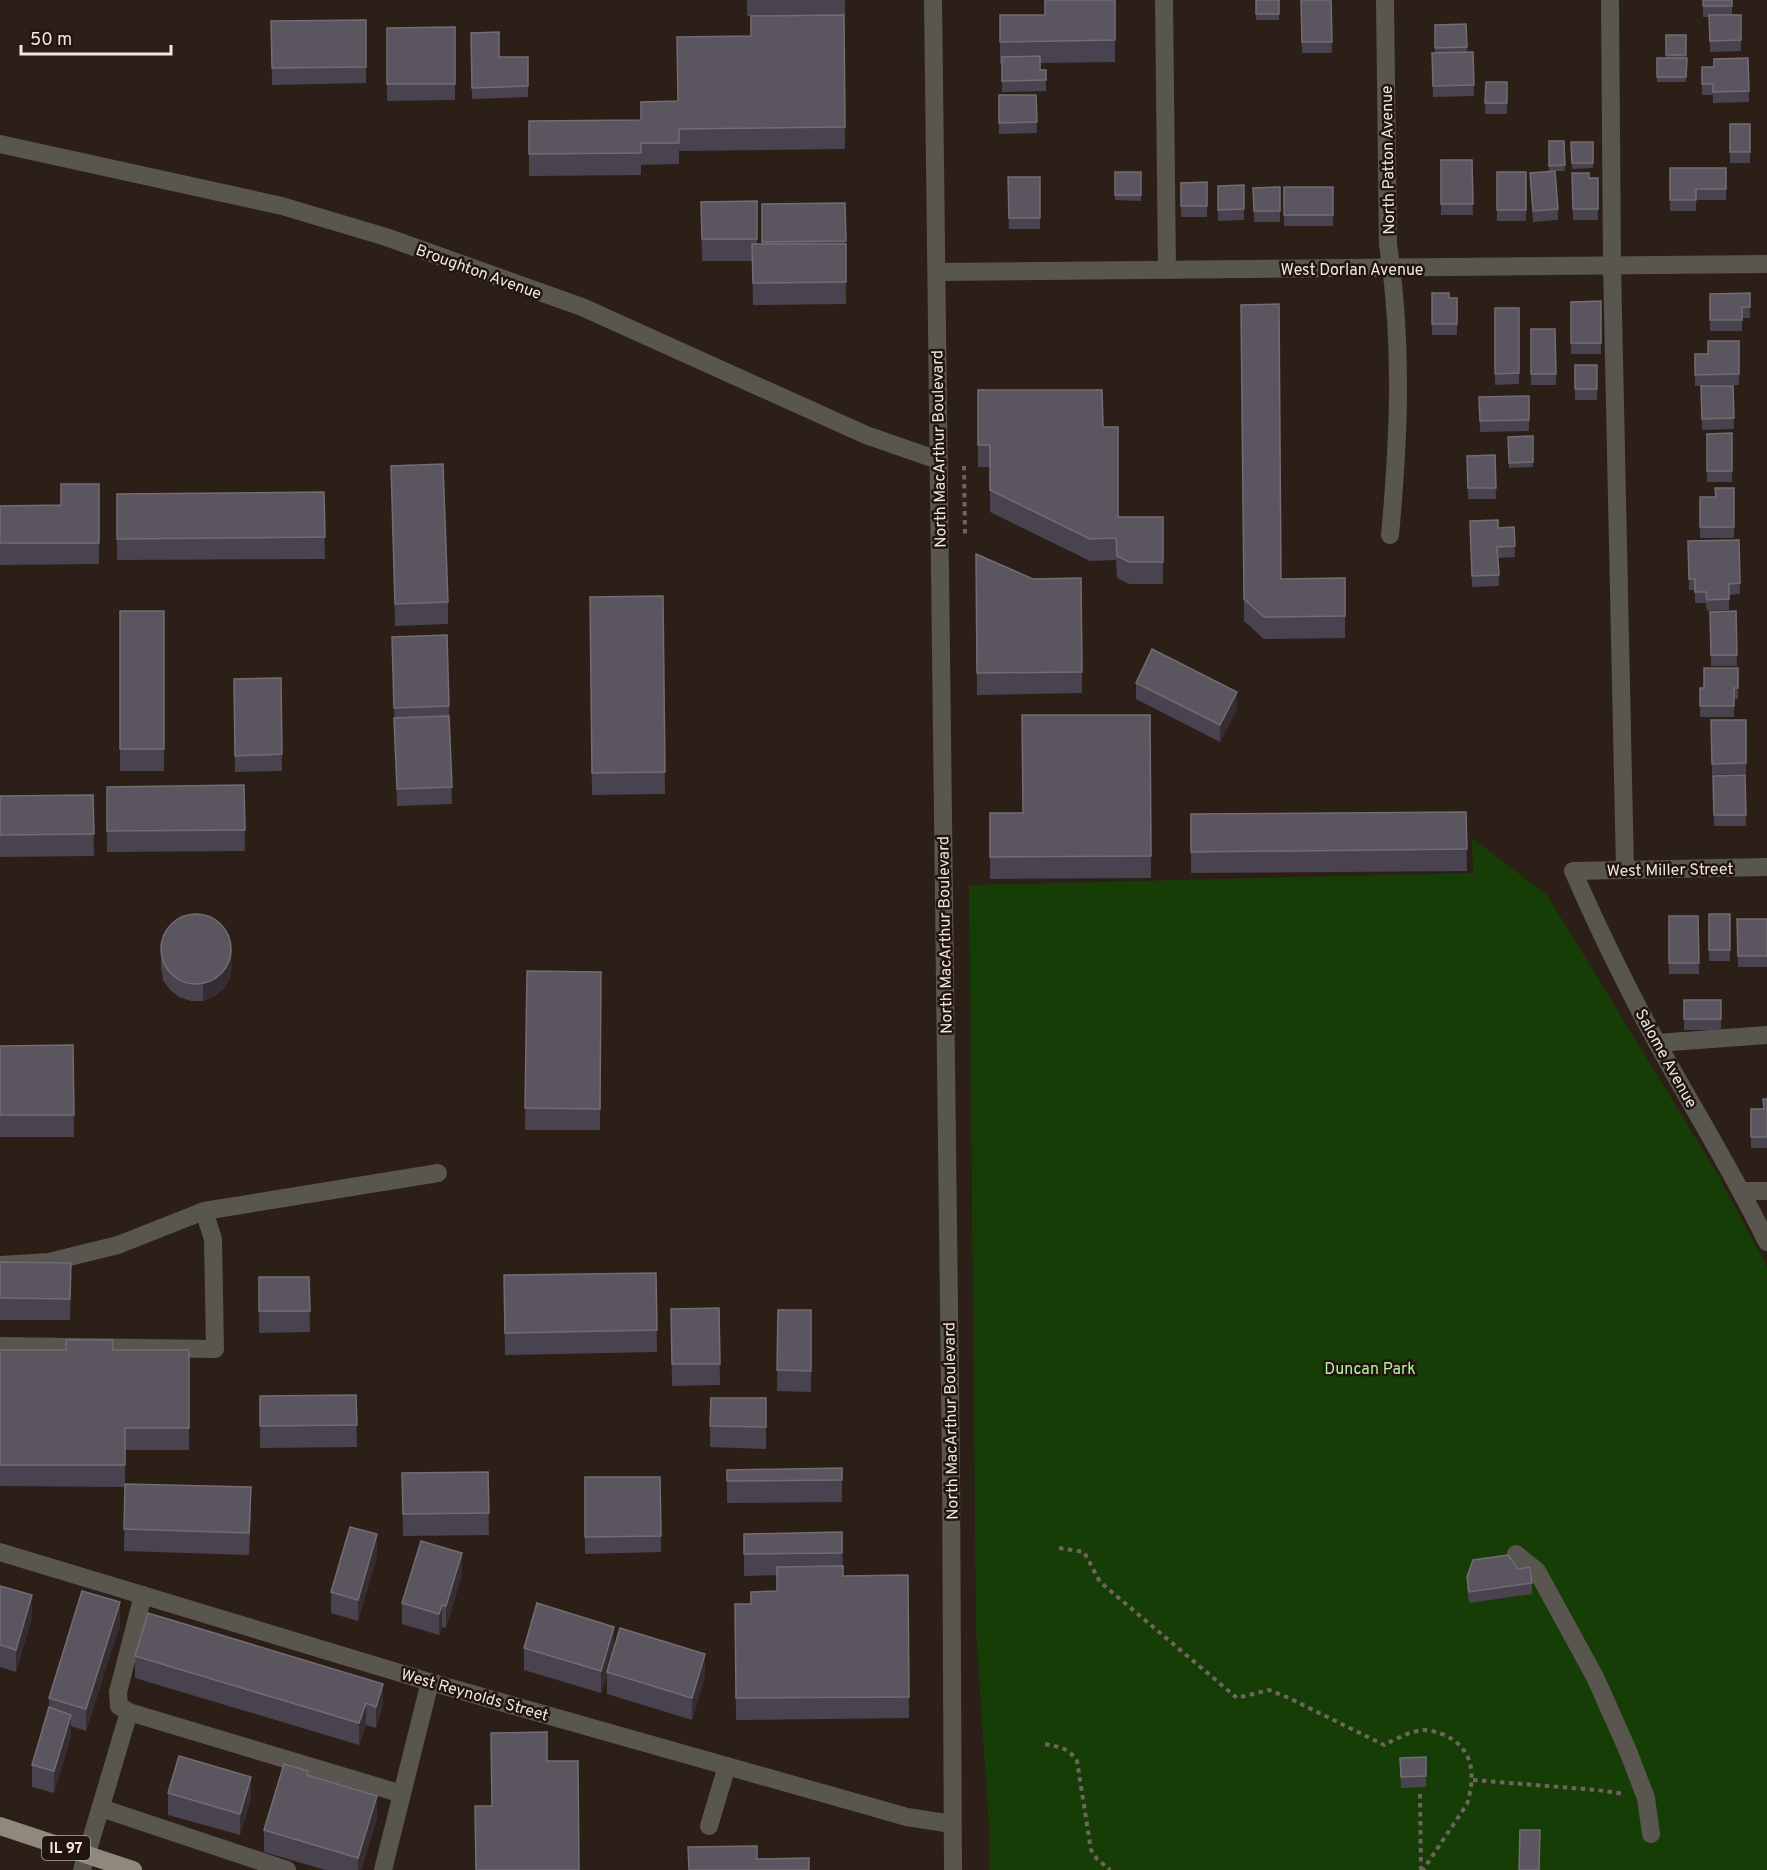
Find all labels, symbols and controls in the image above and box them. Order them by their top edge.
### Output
scale bar [21,18,171,56]
text: 50 m [30,29,72,52]
street label: North Patton Avenue [1378,85,1400,235]
street label: Broughton Avenue [413,241,544,305]
street label: West Dorlan Avenue [1281,261,1423,281]
street label: North MacArthur Boulevard [928,350,952,548]
street label: North MacArthur Boulevard [934,836,958,1034]
street label: West Miller Street [1606,860,1734,882]
street label: Salome Avenue [1630,1006,1701,1112]
street label: North MacArthur Boulevard [940,1322,964,1520]
park label: Duncan Park [1324,1360,1416,1380]
street label: West Reynolds Street [398,1665,551,1727]
road number: IL 97 [42,1836,90,1860]

